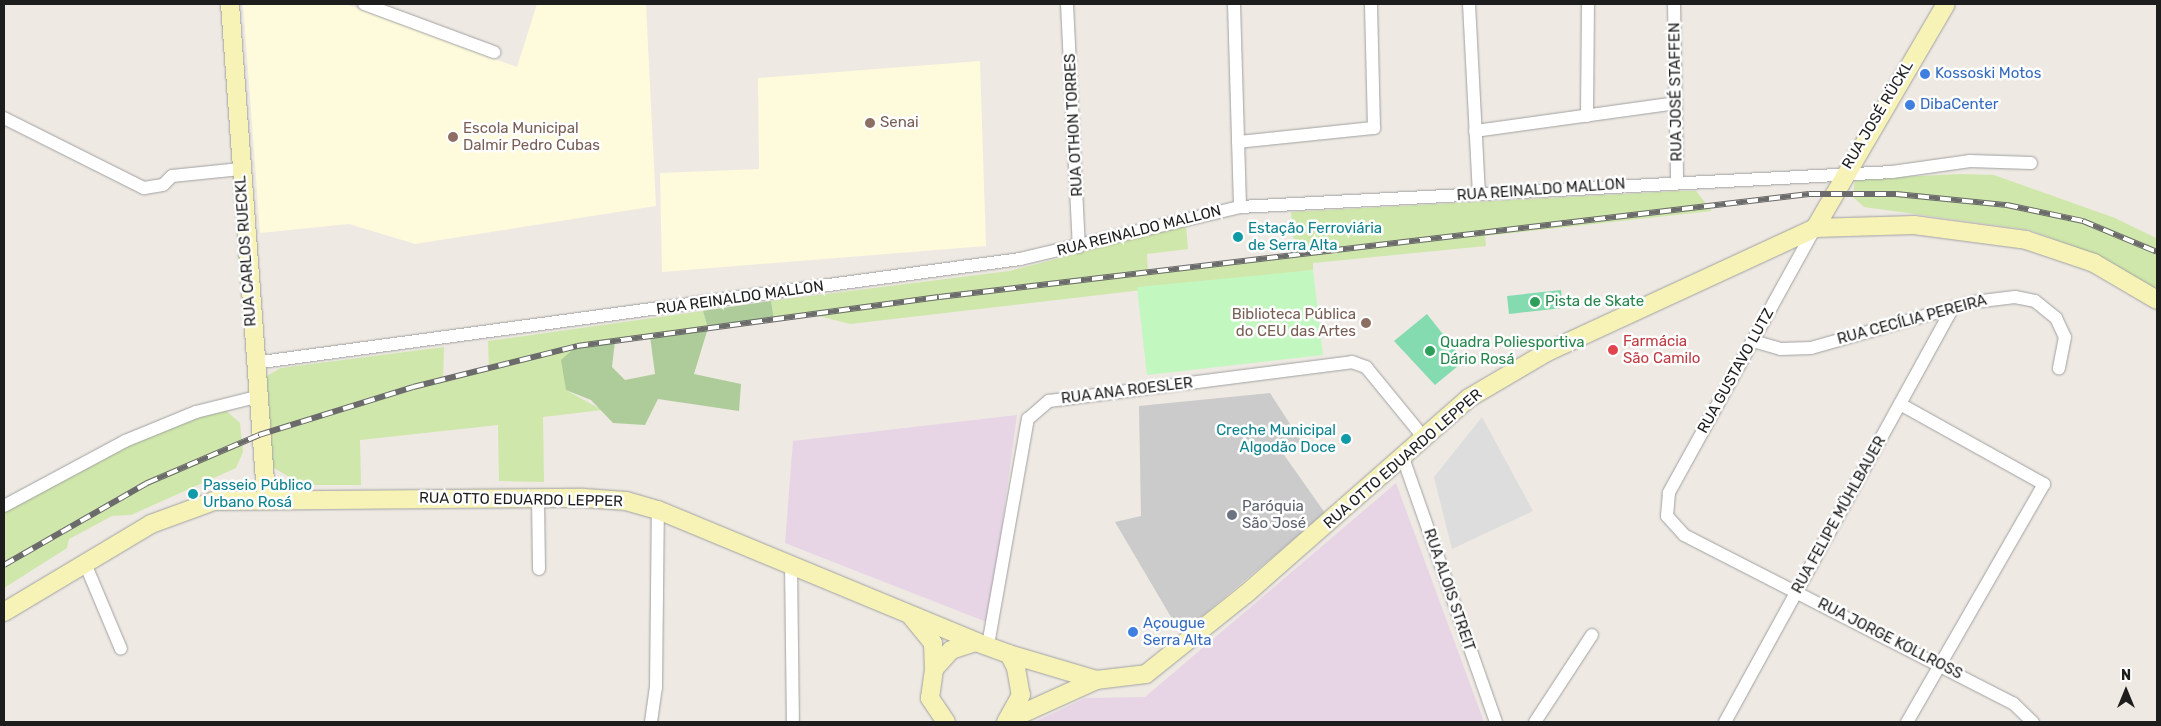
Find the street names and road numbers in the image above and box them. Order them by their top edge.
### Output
street label: RUA JOSÉ STAFFEN [1666,22,1686,162]
street label: RUA OTHON TORRES [1061,53,1087,197]
street label: RUA JOSÉ RÜCKL [1839,57,1917,173]
street label: RUA CARLOS RUECKL [232,175,260,327]
street label: RUA REINALDO MALLON [1456,175,1626,205]
street label: RUA REINALDO MALLON [1055,202,1223,260]
street label: RUA REINALDO MALLON [655,277,825,319]
street label: RUA CECÍLIA PEREIRA [1835,291,1989,349]
street label: RUA GUSTAVO LUTZ [1694,305,1778,437]
street label: RUA ANA ROESLER [1059,374,1195,408]
street label: RUA OTTO EDUARDO LEPPER [1320,385,1486,533]
street label: RUA FELIPE MÜHLBAUER [1788,433,1890,597]
street label: RUA OTTO EDUARDO LEPPER [419,489,623,511]
street label: RUA ALOIS STREIT [1419,526,1479,654]
street label: RUA JORGE KOLLROSS [1814,595,1966,683]

